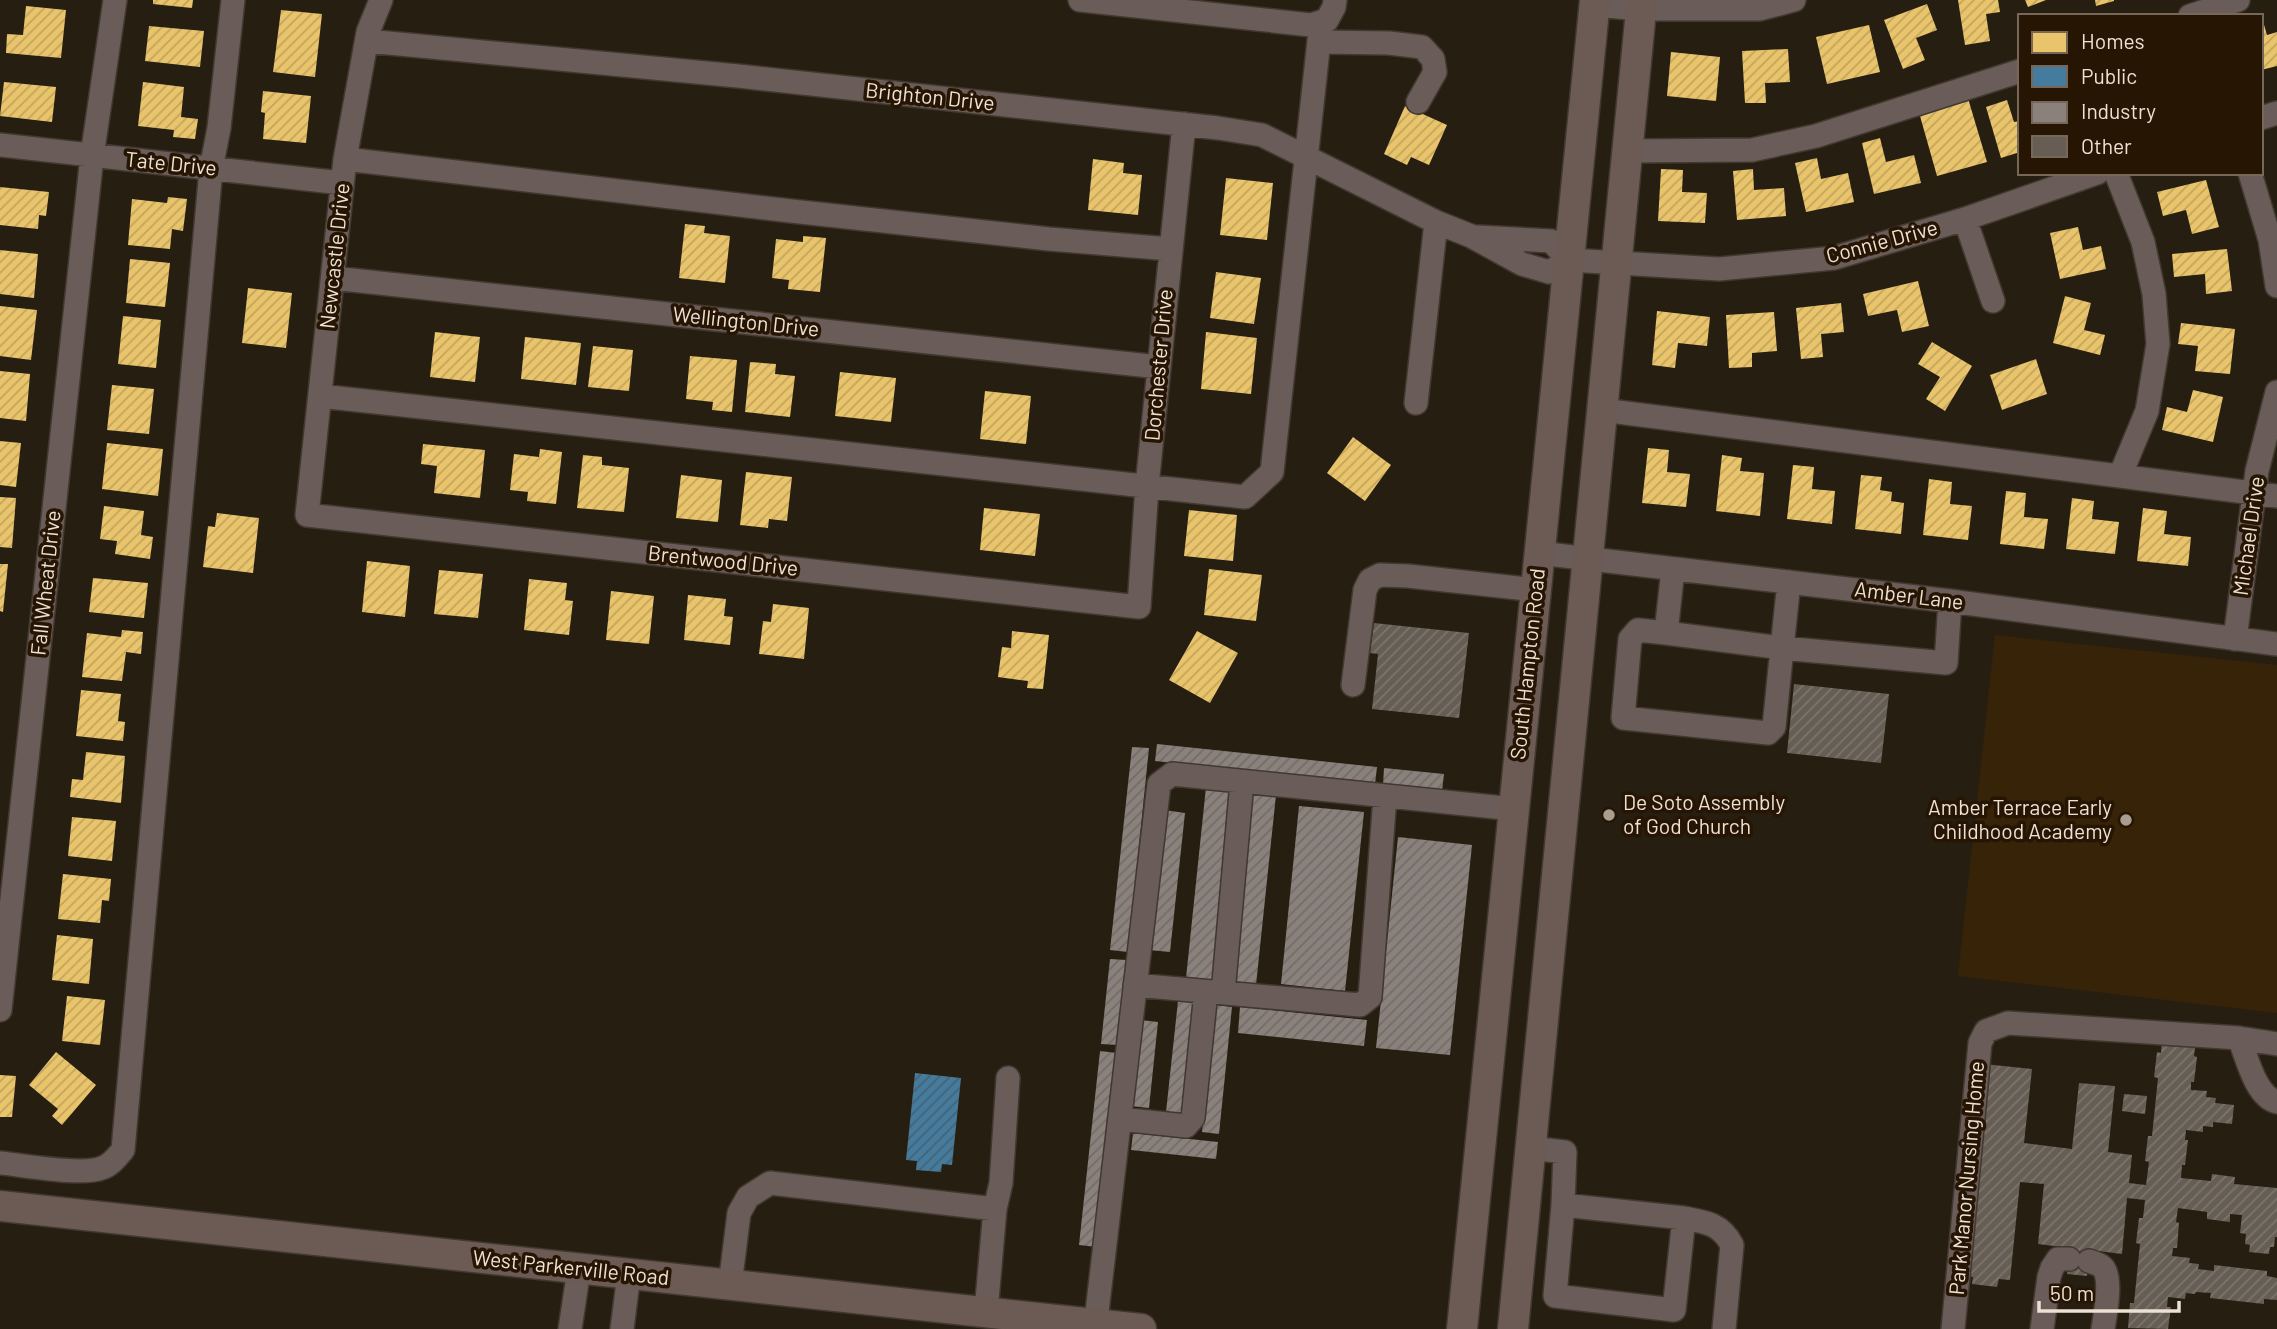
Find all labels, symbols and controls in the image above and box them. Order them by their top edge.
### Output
legend [2018,14,2263,175]
text: Homes [2081,28,2145,53]
text: Public [2081,63,2137,88]
street label: Brighton Drive [864,76,996,115]
text: Industry [2081,98,2156,123]
text: Other [2081,133,2132,158]
street label: Tate Drive [124,145,218,180]
street label: Newcastle Drive [313,182,354,330]
street label: Connie Drive [1823,214,1940,267]
street label: Dorchester Drive [1138,288,1177,442]
street label: Wellington Drive [672,300,821,341]
street label: Michael Drive [2227,474,2268,597]
street label: Fall Wheat Drive [24,509,65,657]
street label: Brentwood Drive [647,539,800,580]
street label: South Hampton Road [1504,567,1549,761]
street label: Amber Lane [1853,575,1965,614]
place label: De Soto Assembly of God Church [1623,789,1785,838]
place label: Amber Terrace Early Childhood Academy [1928,794,2112,843]
marker: De Soto Assembly of God Church [1601,807,1617,823]
marker: Amber Terrace Early Childhood Academy [2118,812,2134,828]
street label: Park Manor Nursing Home [1943,1060,1988,1296]
street label: West Parkerville Road [472,1244,671,1289]
scale bar [2039,1270,2179,1314]
text: 50 m [2050,1280,2094,1305]

